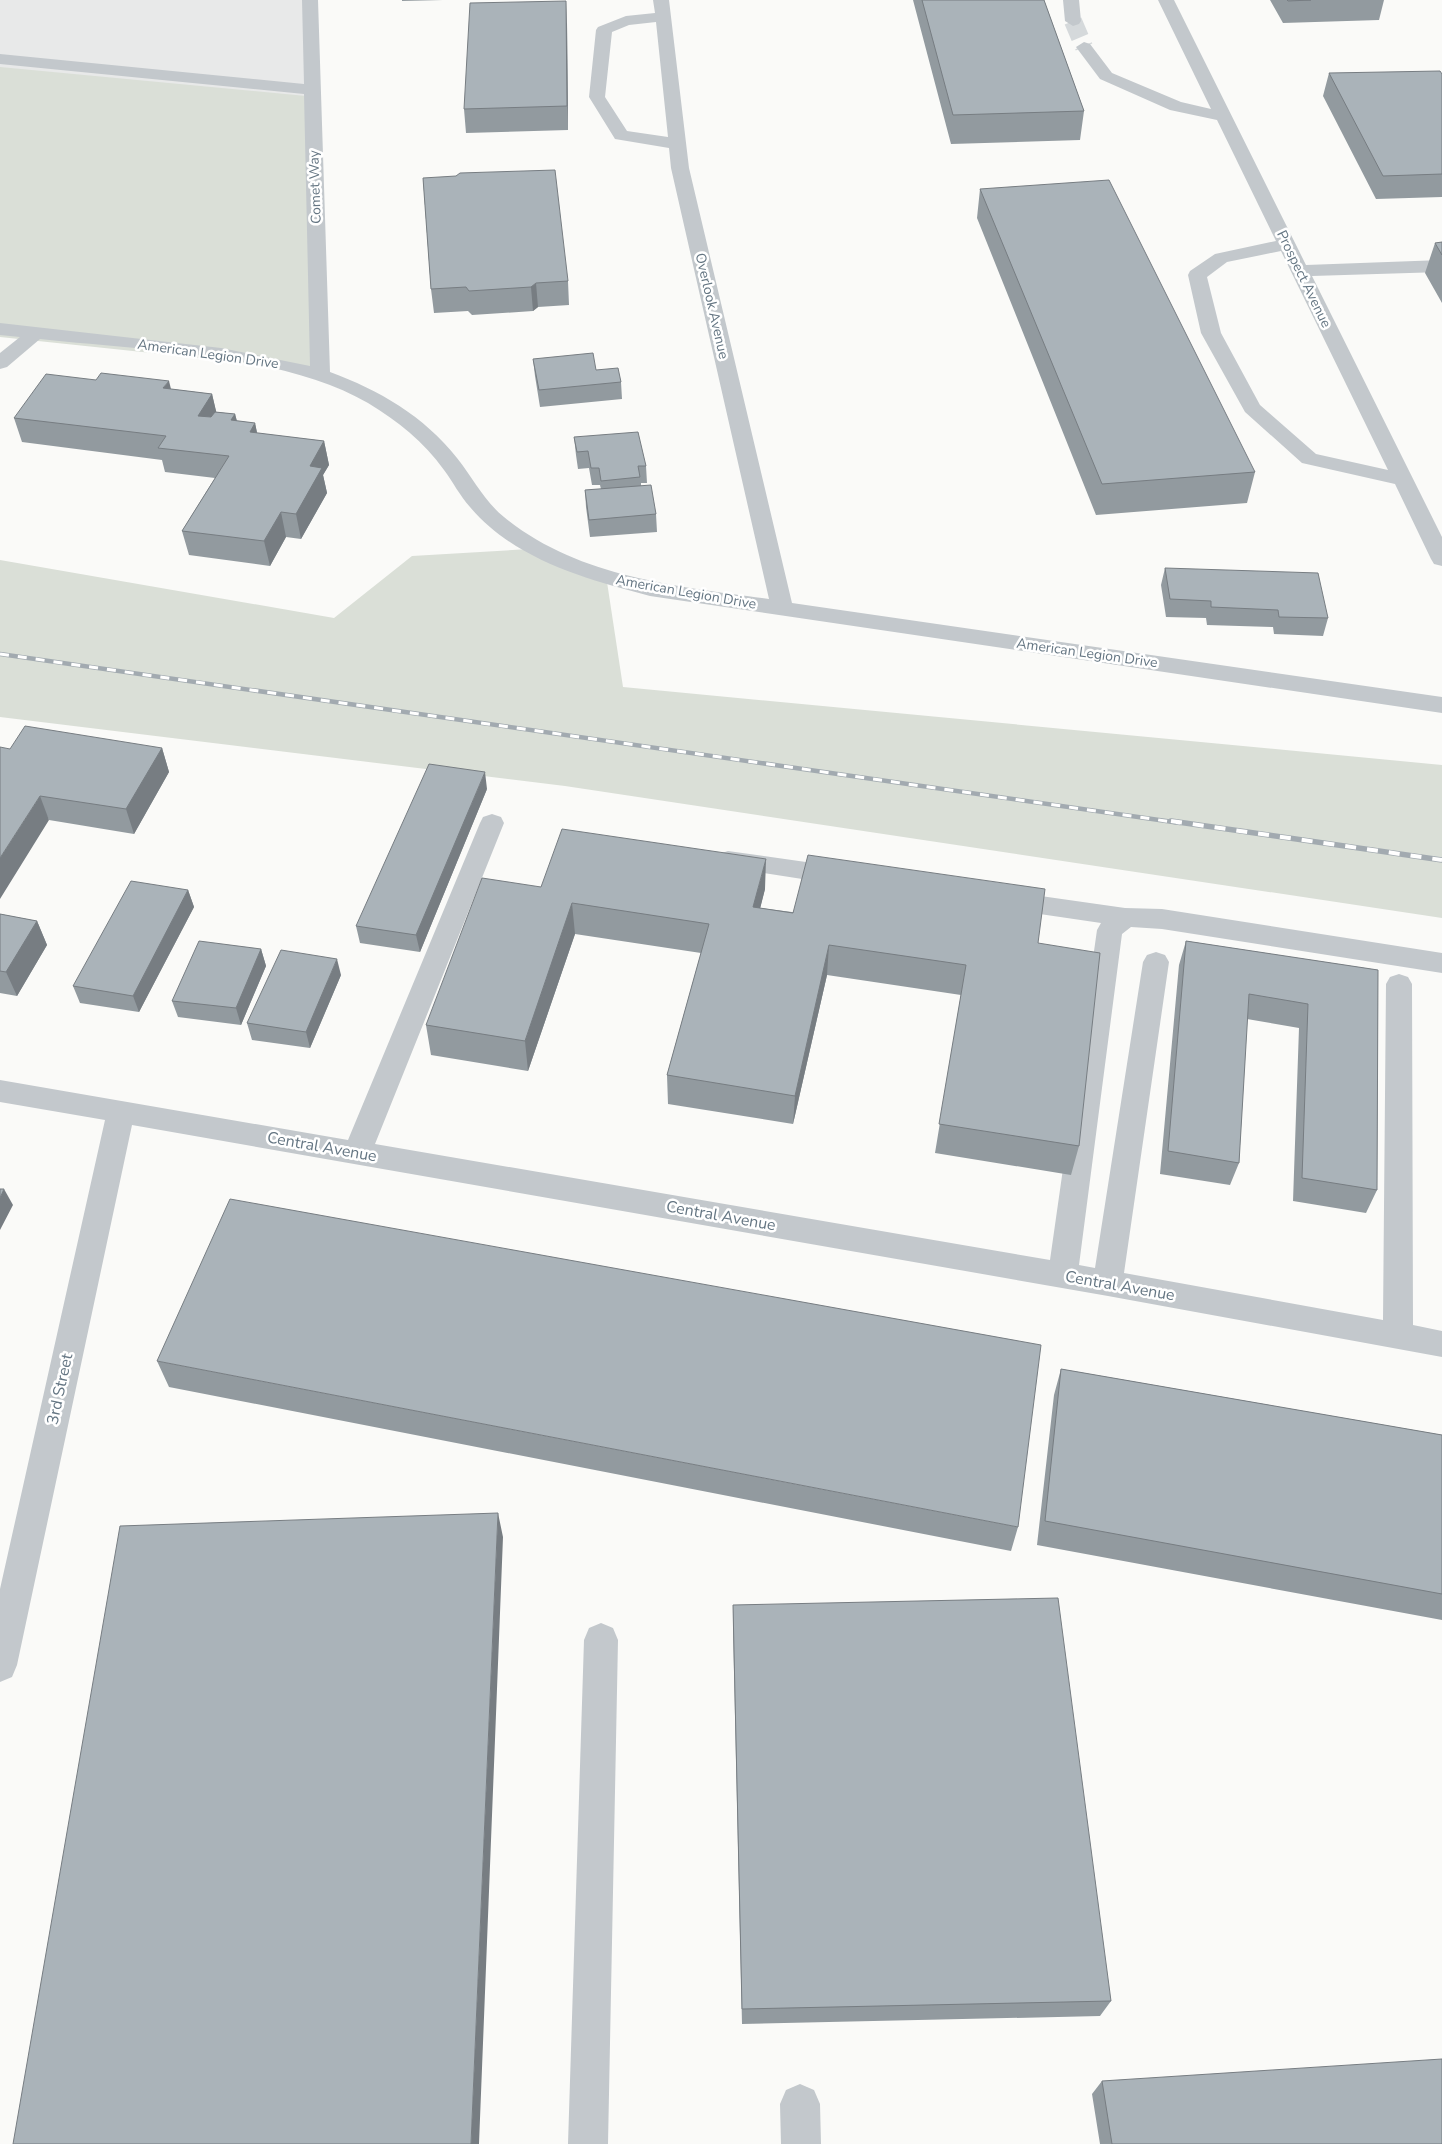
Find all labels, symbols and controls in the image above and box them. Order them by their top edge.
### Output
street label: Comet Way [304,149,326,224]
street label: Prospect Avenue [1272,227,1336,331]
street label: Overlook Avenue [691,251,733,361]
street label: American Legion Drive [136,335,280,373]
street label: American Legion Drive [614,570,758,614]
street label: American Legion Drive [1015,634,1159,672]
street label: Central Avenue [266,1127,378,1167]
street label: Central Avenue [665,1196,777,1236]
street label: Central Avenue [1064,1266,1176,1306]
street label: 3rd Street [42,1351,78,1427]

